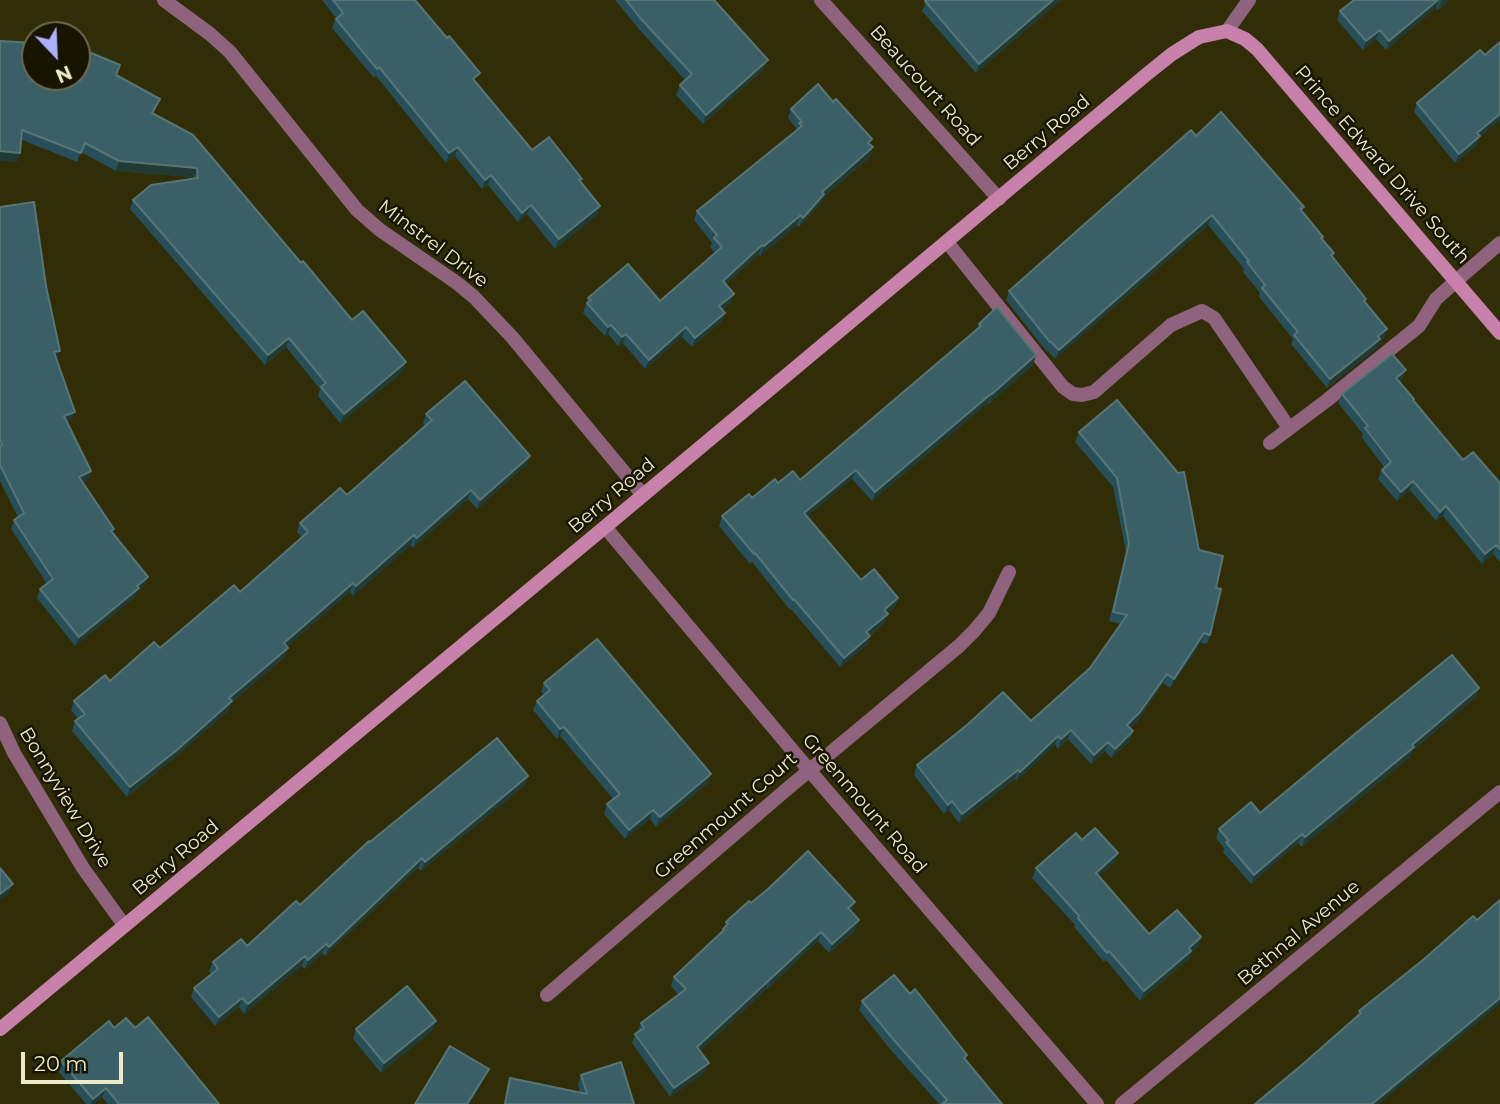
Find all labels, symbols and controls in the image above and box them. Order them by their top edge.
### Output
north arrow [21,21,91,91]
street label: Beaucourt Road [865,21,985,151]
text: N [52,60,75,88]
street label: Prince Edward Drive South [1290,61,1474,269]
street label: Berry Road [999,90,1095,176]
street label: Minstrel Drive [374,195,492,293]
street label: Berry Road [564,453,660,539]
street label: Bonnyview Drive [14,724,116,872]
street label: Greenmount Road [797,729,931,879]
street label: Greenmount Court [650,748,802,884]
street label: Berry Road [128,815,224,901]
street label: Bethnal Avenue [1233,875,1365,991]
scale bar [24,1038,126,1082]
text: 20 m [34,1051,88,1076]

